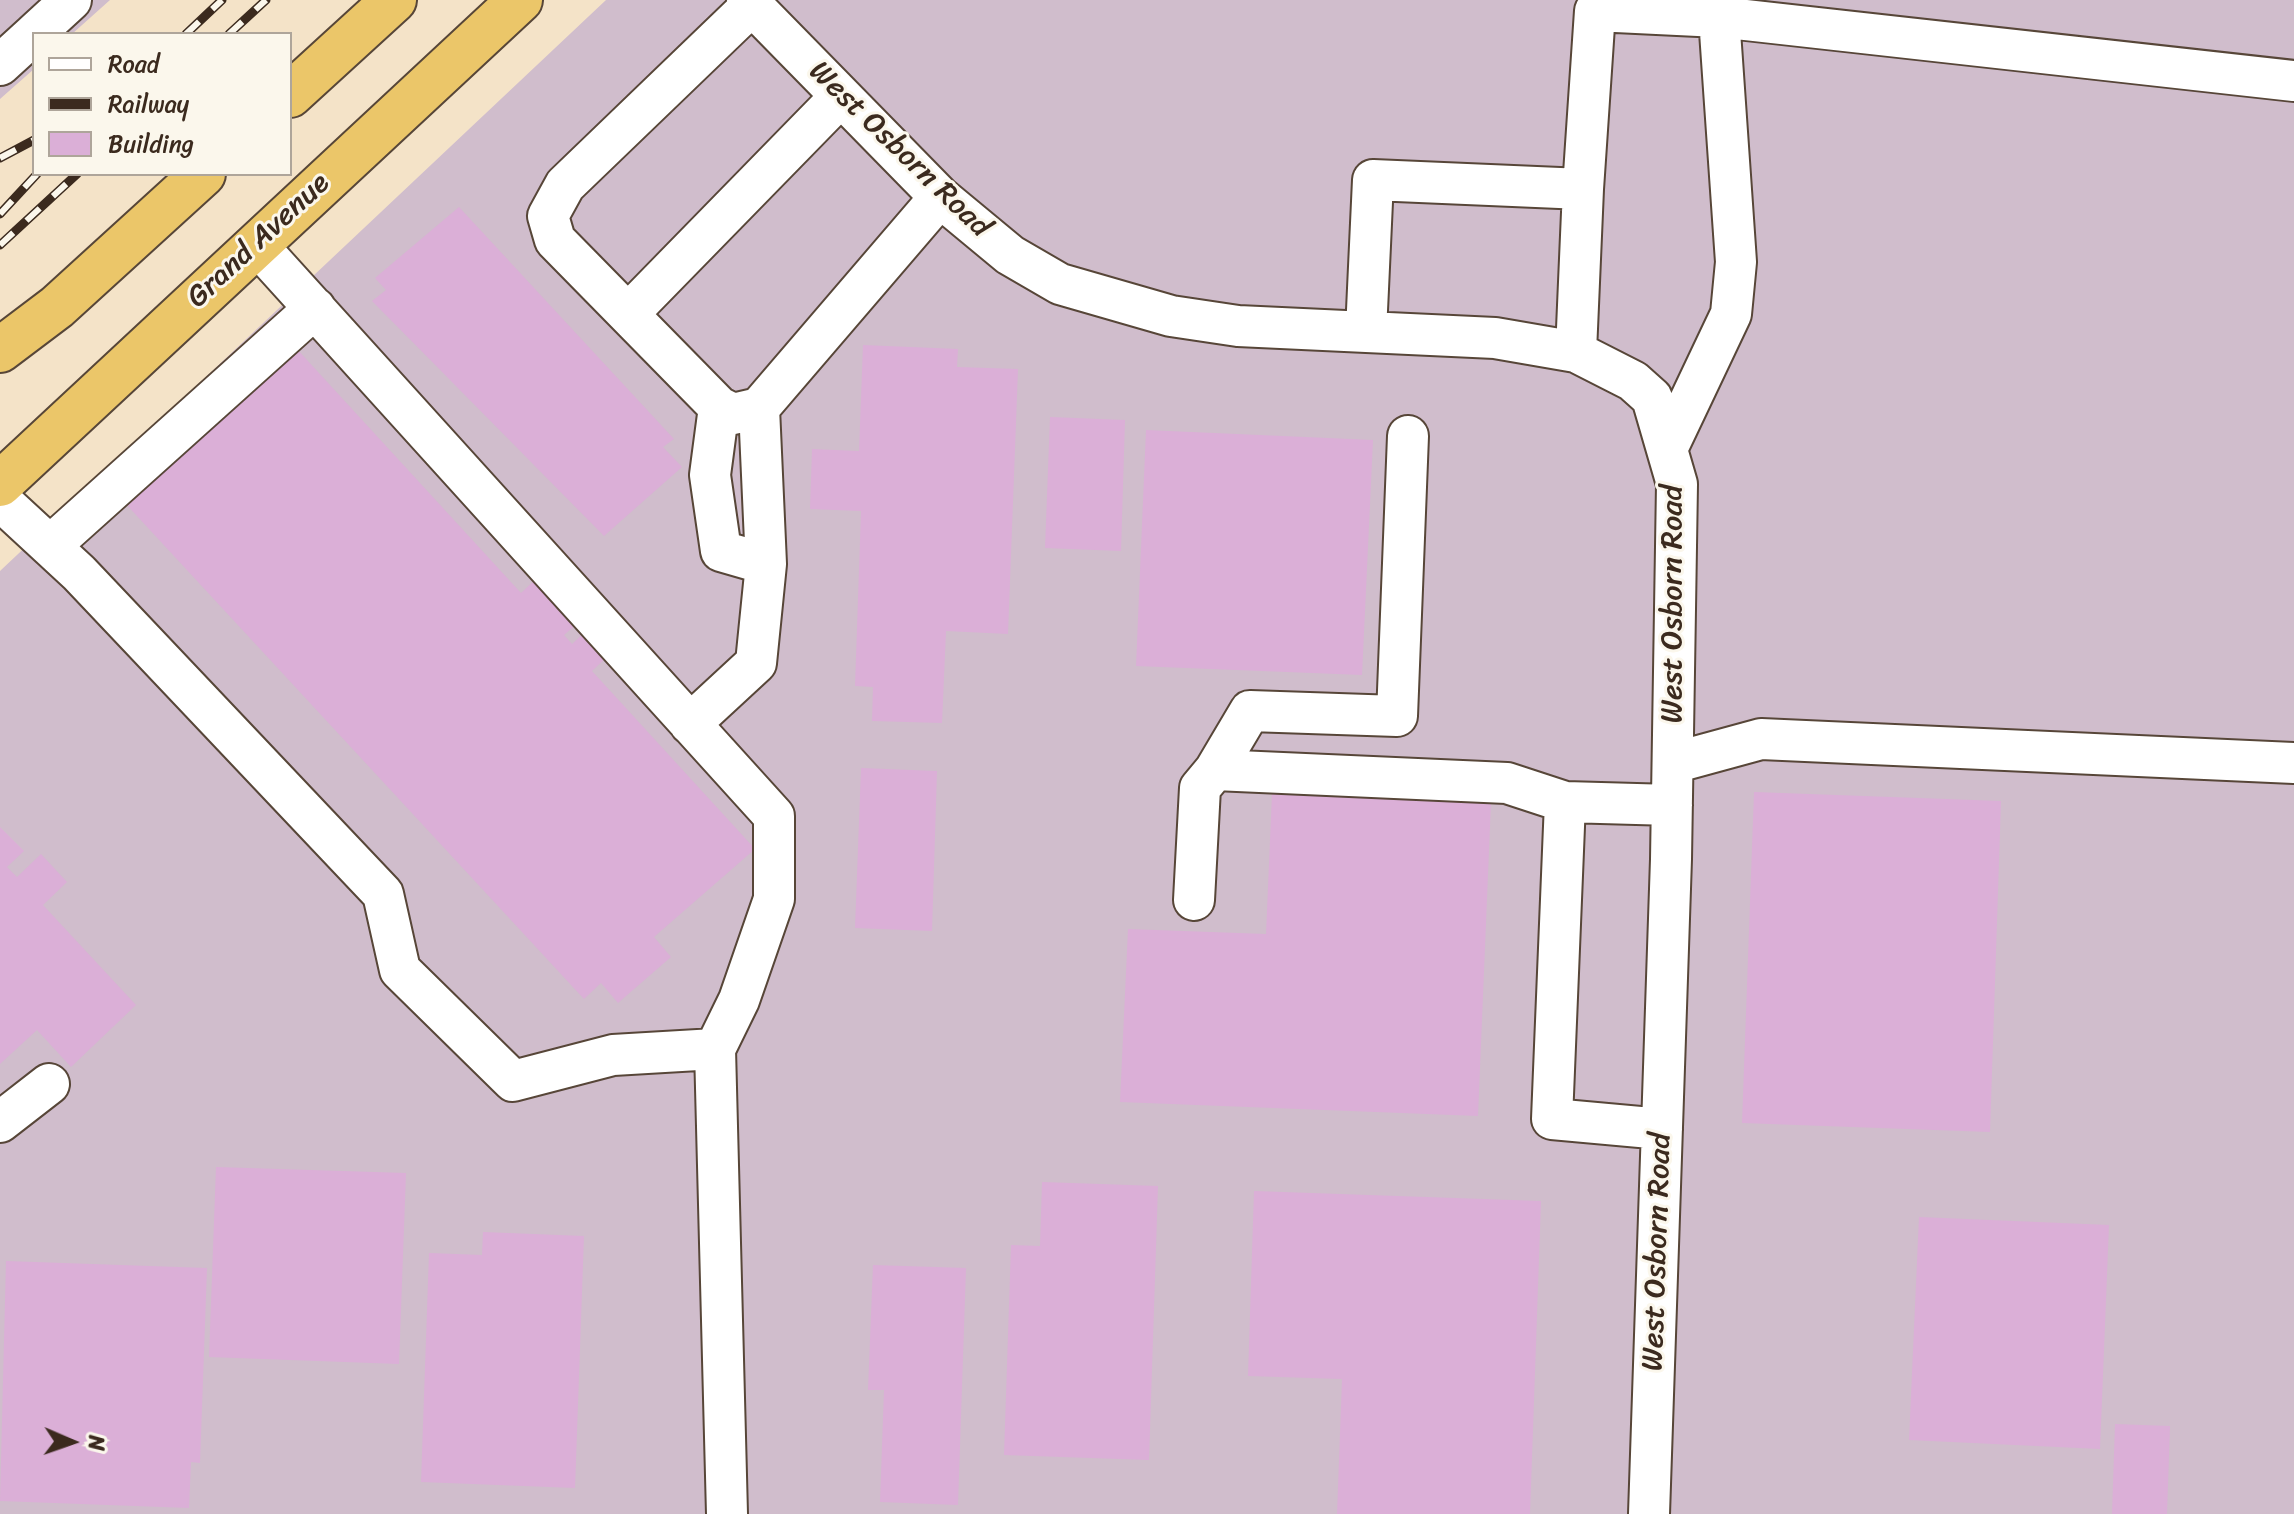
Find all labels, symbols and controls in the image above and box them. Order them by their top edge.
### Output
legend [32,32,292,176]
text: Road [108,43,159,85]
street label: West Osborn Road [801,54,997,246]
text: Railway [108,83,189,125]
text: Building [108,123,194,165]
street label: Grand Avenue [180,166,338,316]
street label: West Osborn Road [1655,485,1691,723]
street label: West Osborn Road [1636,1132,1680,1372]
north arrow [32,1402,112,1482]
text: N [77,1435,116,1451]

